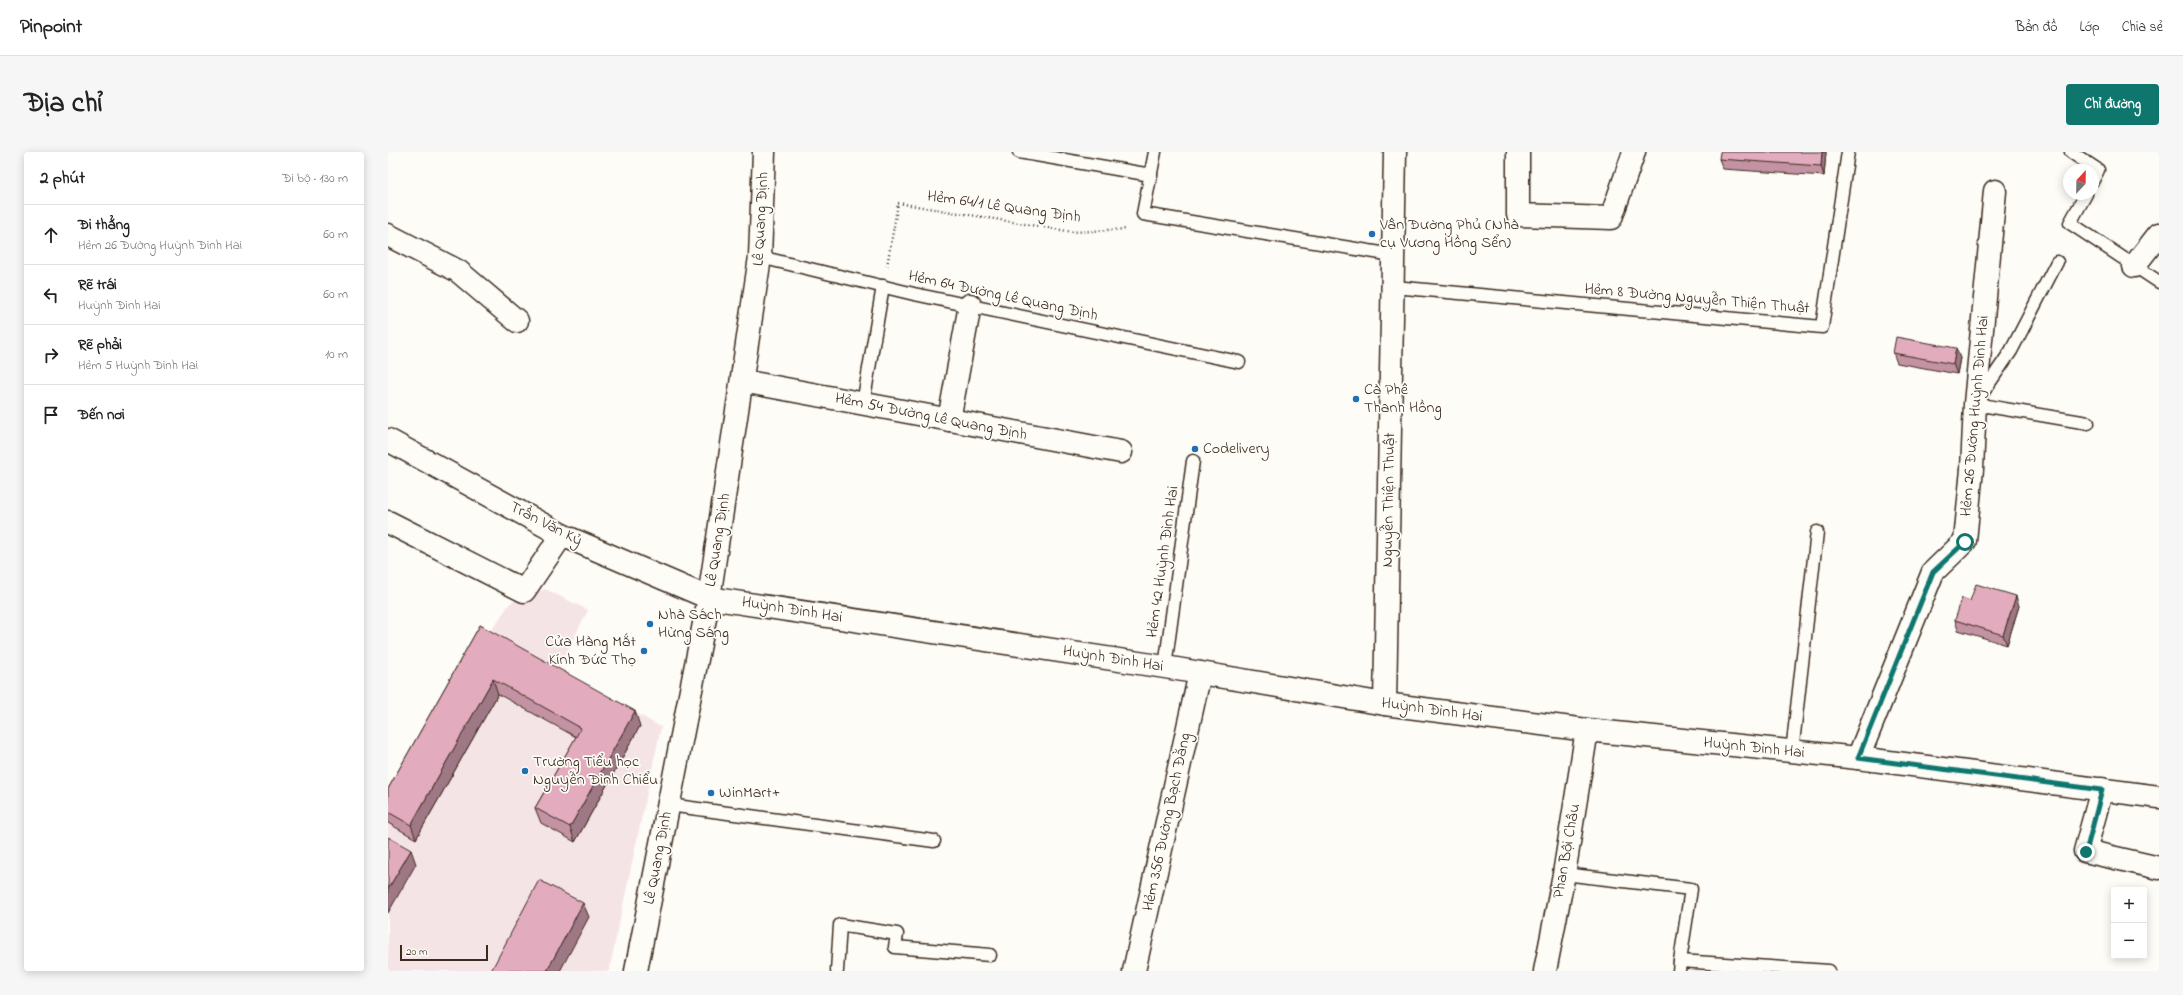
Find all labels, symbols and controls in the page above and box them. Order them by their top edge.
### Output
text: Pinpoint [20,14,82,41]
text: Bản đồ [2016,17,2058,38]
text: Lớp [2080,17,2100,38]
text: Chia sẻ [2122,17,2163,38]
text: Địa chỉ [24,84,102,125]
button: Chỉ đường [2066,84,2159,125]
north arrow [2063,164,2099,200]
text: 2 phút [40,166,85,191]
text: Đi bộ · 130 m [282,169,348,188]
street label: Lê Quang Định [747,171,775,267]
street label: Hẻm 64/1 Lê Quang Định [926,184,1082,230]
place label: Vân Đường Phủ (Nhà cụ Vương Hồng Sển) [1379,213,1519,255]
text: Đi thẳng [78,214,130,236]
icon: ahead [40,224,62,246]
text: 60 m [323,225,348,244]
marker: Vân Đường Phủ (Nhà cụ Vương Hồng Sển) [1367,229,1377,239]
text: Hẻm 26 Đường Huỳnh Đình Hai [78,236,242,255]
street label: Hẻm 64 Đường Lê Quang Định [906,264,1100,328]
text: Rẽ trái [78,274,117,296]
street label: Hẻm 8 Đường Nguyễn Thiện Thuật [1583,277,1811,321]
icon: left [40,284,62,306]
text: 60 m [323,285,348,304]
text: Huỳnh Đình Hai [78,296,161,315]
street label: Hẻm 26 Đường Huỳnh Đình Hai [1954,314,1996,518]
text: Rẽ phải [78,334,122,356]
icon: right [40,344,62,366]
text: 10 m [325,345,348,364]
text: Hẻm 5 Huỳnh Đình Hai [78,356,198,375]
place label: Cà Phê Thanh Hồng [1364,378,1442,420]
street label: Hẻm 54 Đường Lê Quang Định [833,387,1029,447]
marker: Cà Phê Thanh Hồng [1351,394,1361,404]
icon: arrive [40,404,62,426]
text: Đến nơi [78,404,125,426]
street label: Nguyễn Thiện Thuật [1376,432,1402,568]
place label: Codelivery [1203,437,1270,461]
marker: Codelivery [1190,444,1200,454]
street label: Hẻm 42 Huỳnh Đình Hai [1140,484,1186,639]
street label: Lê Quang Định [699,492,737,588]
street label: Trần Văn Kỷ [505,495,587,553]
route start [1956,533,1974,551]
street label: Huỳnh Đình Hai [740,590,844,630]
place label: Nhà Sách Hừng Sáng [658,603,729,645]
marker: Nhà Sách Hừng Sáng [645,619,655,629]
place label: Cửa Hàng Mắt Kính Đức Thọ [545,630,637,672]
street label: Huỳnh Đình Hai [1061,639,1165,679]
marker: Cửa Hàng Mắt Kính Đức Thọ [639,646,649,656]
street label: Huỳnh Đình Hai [1380,691,1484,729]
street label: Hẻm 356 Đường Bạch Đằng [1136,731,1198,913]
street label: Huỳnh Đình Hai [1702,731,1806,765]
place label: Trường Tiểu học Nguyễn Đình Chiểu [533,750,658,792]
marker: Trường Tiểu học Nguyễn Đình Chiểu [520,766,530,776]
place label: WinMart+ [719,781,780,805]
marker: WinMart+ [706,788,716,798]
street label: Phan Bội Châu [1547,802,1587,900]
street label: Lê Quang Định [637,809,679,907]
route end [2077,843,2095,861]
map controls [2111,887,2147,959]
button: + [2111,887,2147,923]
button: − [2111,923,2147,959]
scale bar [400,943,488,962]
text: 20 m [406,944,428,960]

